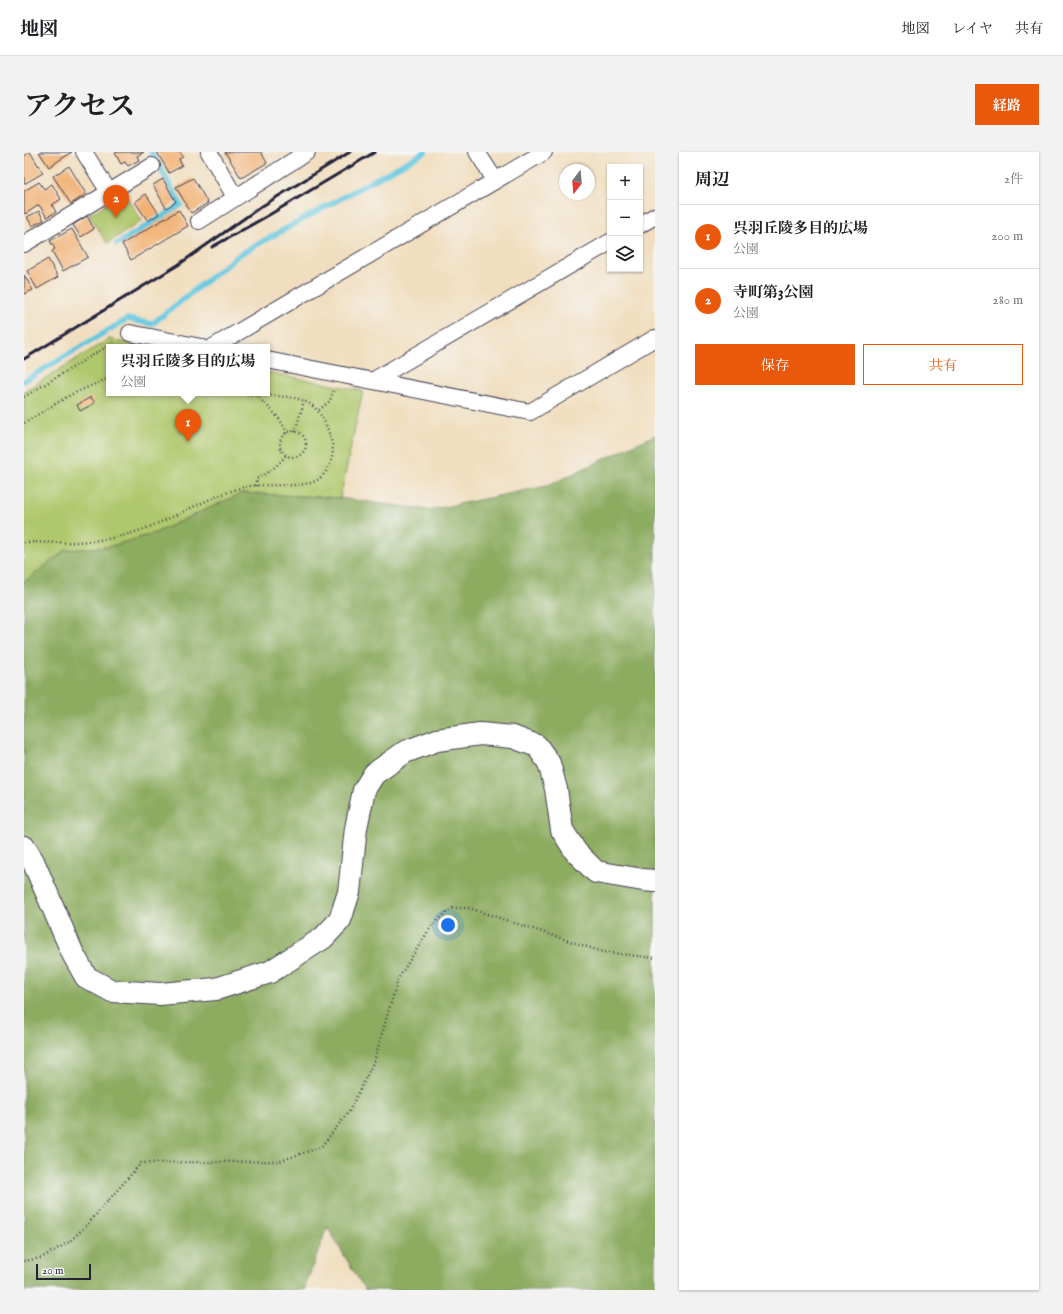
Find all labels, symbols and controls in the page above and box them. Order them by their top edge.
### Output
text: 地図 [20,18,58,42]
text: 地図 [902,20,930,38]
text: レイヤ [952,20,993,38]
text: 共有 [1015,20,1043,38]
button: 経路 [975,84,1039,125]
text: アクセス [24,90,135,125]
north arrow [559,164,595,200]
map controls [607,164,643,272]
button: + [607,164,643,200]
text: 周辺 [695,170,729,191]
text: 2件 [1004,171,1023,188]
pin: 2 [103,185,129,218]
button: − [607,200,643,236]
text: 呉羽丘陵多目的広場 [733,219,868,238]
text: 1 [706,228,710,245]
text: 200 m [991,228,1023,245]
button: layers [607,236,643,272]
text: 公園 [733,241,759,258]
text: 寺町第3公園 [733,283,814,302]
text: 2 [705,292,711,309]
text: 280 m [993,292,1023,309]
text: 公園 [733,305,759,322]
popup [106,344,270,396]
button: 保存 [695,344,855,385]
button: 共有 [863,344,1023,385]
text: 呉羽丘陵多目的広場 [120,352,256,371]
text: 公園 [120,374,147,391]
pin: 1 [175,409,201,442]
your location [438,915,458,935]
scale bar [36,1262,91,1281]
text: 20 m [42,1264,63,1278]

